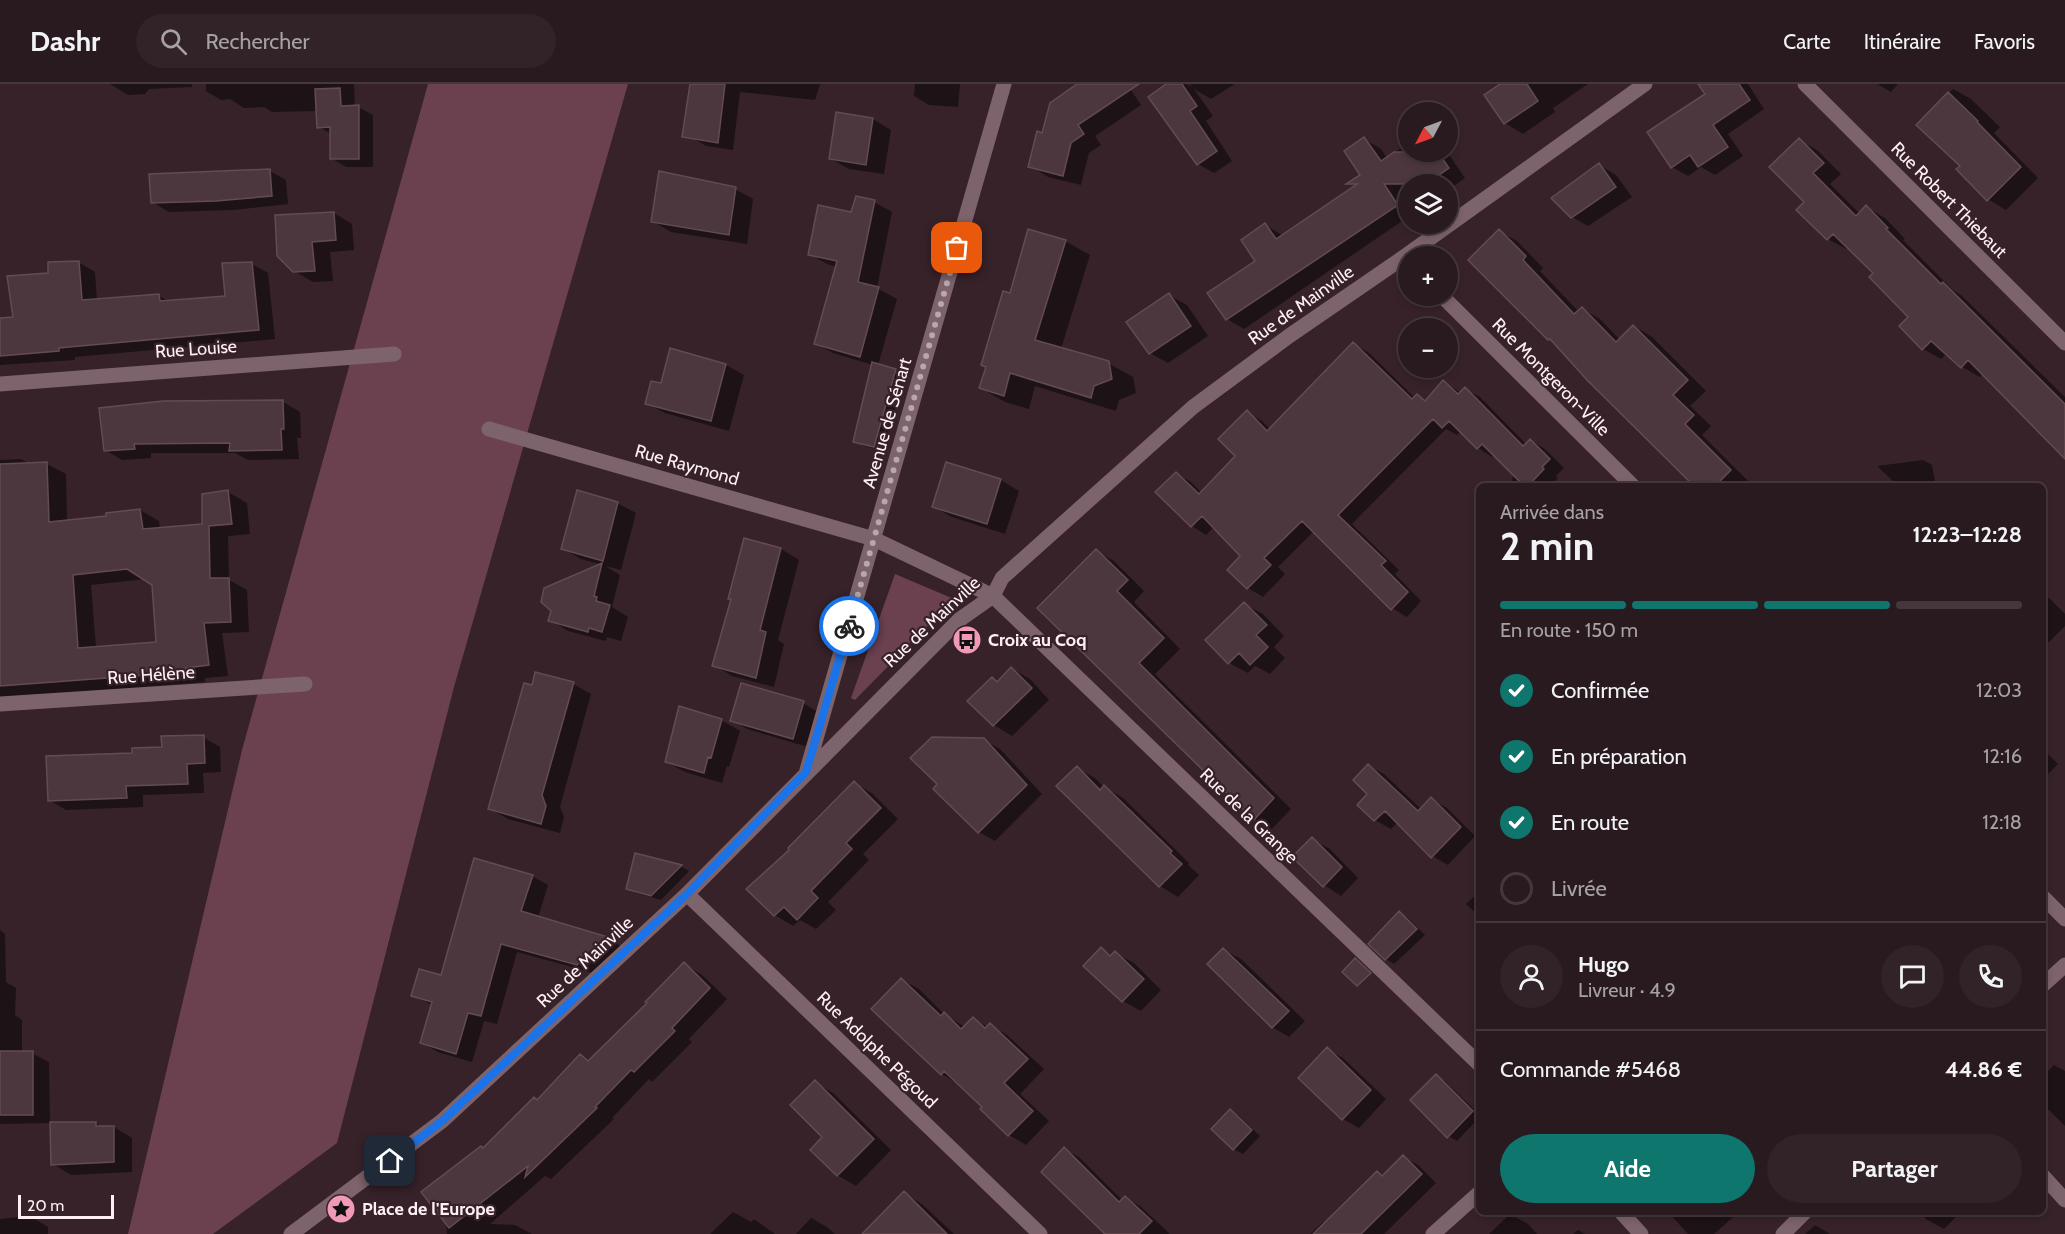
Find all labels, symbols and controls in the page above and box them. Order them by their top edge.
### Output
search box [136,14,556,68]
text: Dashr [30,24,100,58]
icon: search [157,25,190,58]
text: Rechercher [205,28,309,55]
text: Carte [1783,29,1831,54]
text: Itinéraire [1864,29,1941,54]
text: Favoris [1974,29,2035,54]
north arrow [1398,102,1458,162]
map controls [1398,102,1458,378]
street label: Rue Robert Thiebaut [1886,137,2012,263]
button: layers [1398,174,1458,234]
pin [931,222,982,273]
icon: bag [940,231,973,264]
button: + [1398,246,1458,306]
street label: Rue de Mainville [1244,261,1358,349]
street label: Rue Montgeron-Ville [1487,313,1615,441]
button: − [1398,318,1458,378]
street label: Rue Louise [154,335,238,363]
street label: Avenue de Sénart [858,355,916,491]
street label: Rue Raymond [632,440,742,490]
text: Arrivée dans [1500,500,1604,524]
text: 12:23–12:28 [1912,521,2022,548]
text: 2 min [1500,522,1594,570]
street label: Rue de Mainville [879,572,985,672]
courier [819,596,879,656]
icon: bike [833,610,866,643]
text: En route · 150 m [1500,618,1638,642]
bus stop icon: Croix au Coq [951,624,983,656]
place label: Croix au Coq [988,629,1086,651]
street label: Rue Hélène [107,661,195,689]
icon: check [1500,674,1533,707]
text: Confirmée [1551,677,1649,704]
text: 12:03 [1976,678,2022,702]
icon: check [1500,740,1533,773]
text: En préparation [1551,743,1687,770]
text: 12:16 [1983,744,2022,768]
street label: Rue de la Grange [1195,764,1303,868]
icon: check [1500,806,1533,839]
text: En route [1551,809,1629,836]
text: 12:18 [1982,810,2022,834]
text: Livrée [1551,875,1607,902]
street label: Rue de Mainville [532,912,638,1012]
button: person [1500,945,1563,1008]
button: chat [1881,945,1944,1008]
button: phone [1959,945,2022,1008]
text: Hugo [1578,951,1629,978]
text: Livreur · 4.9 [1578,978,1676,1002]
street label: Rue Adolphe Pégoud [812,987,942,1113]
text: Commande #5468 [1500,1056,1681,1083]
text: 44.86 € [1945,1056,2022,1083]
button: Aide [1500,1134,1755,1203]
button: Partager [1767,1134,2022,1203]
pin [364,1135,415,1186]
icon: home [373,1144,406,1177]
scale bar [18,1192,114,1220]
place icon: Place de l'Europe [325,1193,357,1225]
text: 20 m [27,1196,64,1215]
place label: Place de l'Europe [362,1198,495,1220]

